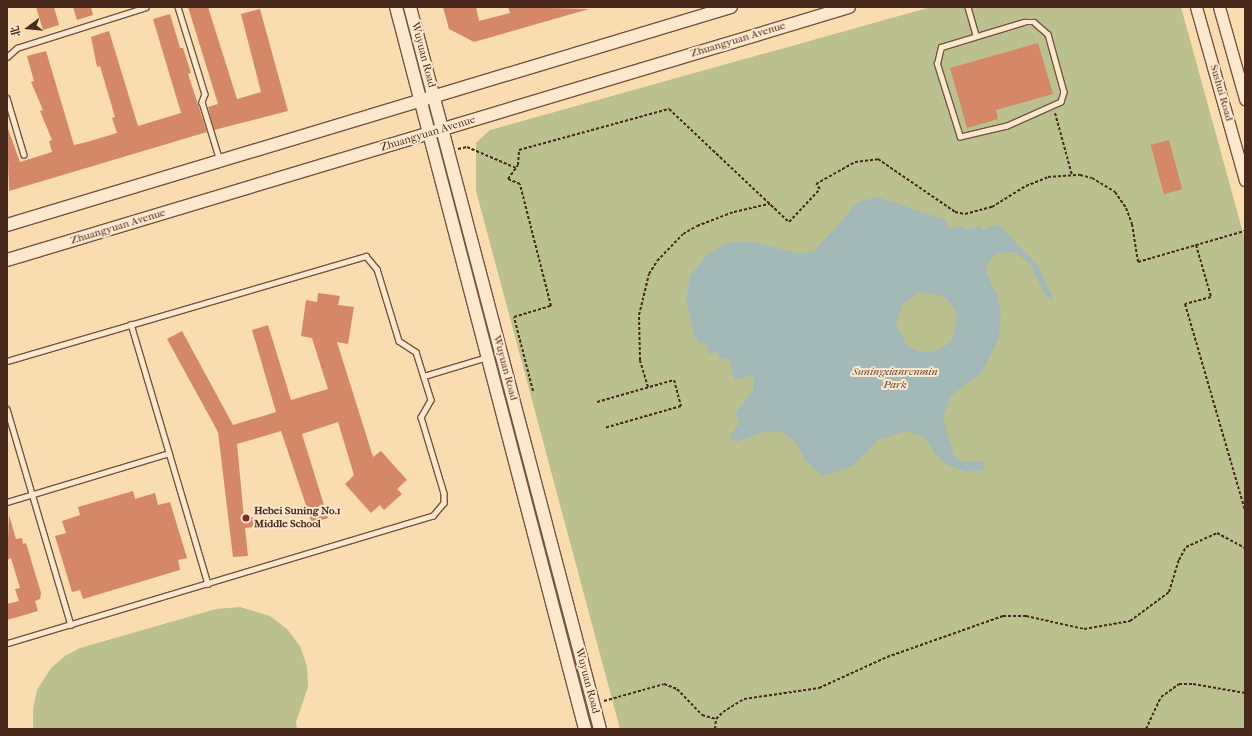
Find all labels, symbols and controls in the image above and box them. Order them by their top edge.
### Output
north arrow [8,8,48,48]
street label: Zhuangyuan Avenue [689,19,787,61]
street label: Wuyuan Road [408,21,438,89]
text: 北 [8,24,24,39]
street label: Sushui Road [1207,63,1235,123]
street label: Zhuangyuan Avenue [379,113,477,155]
street label: Zhuangyuan Avenue [69,206,167,248]
street label: Wuyuan Road [490,334,520,402]
park label: Suningxianrenmin Park [852,366,938,392]
place label: Hebei Suning No.1 Middle School [254,505,341,531]
marker: Hebei Suning No.1 Middle School [241,513,251,523]
street label: Wuyuan Road [572,647,602,715]

